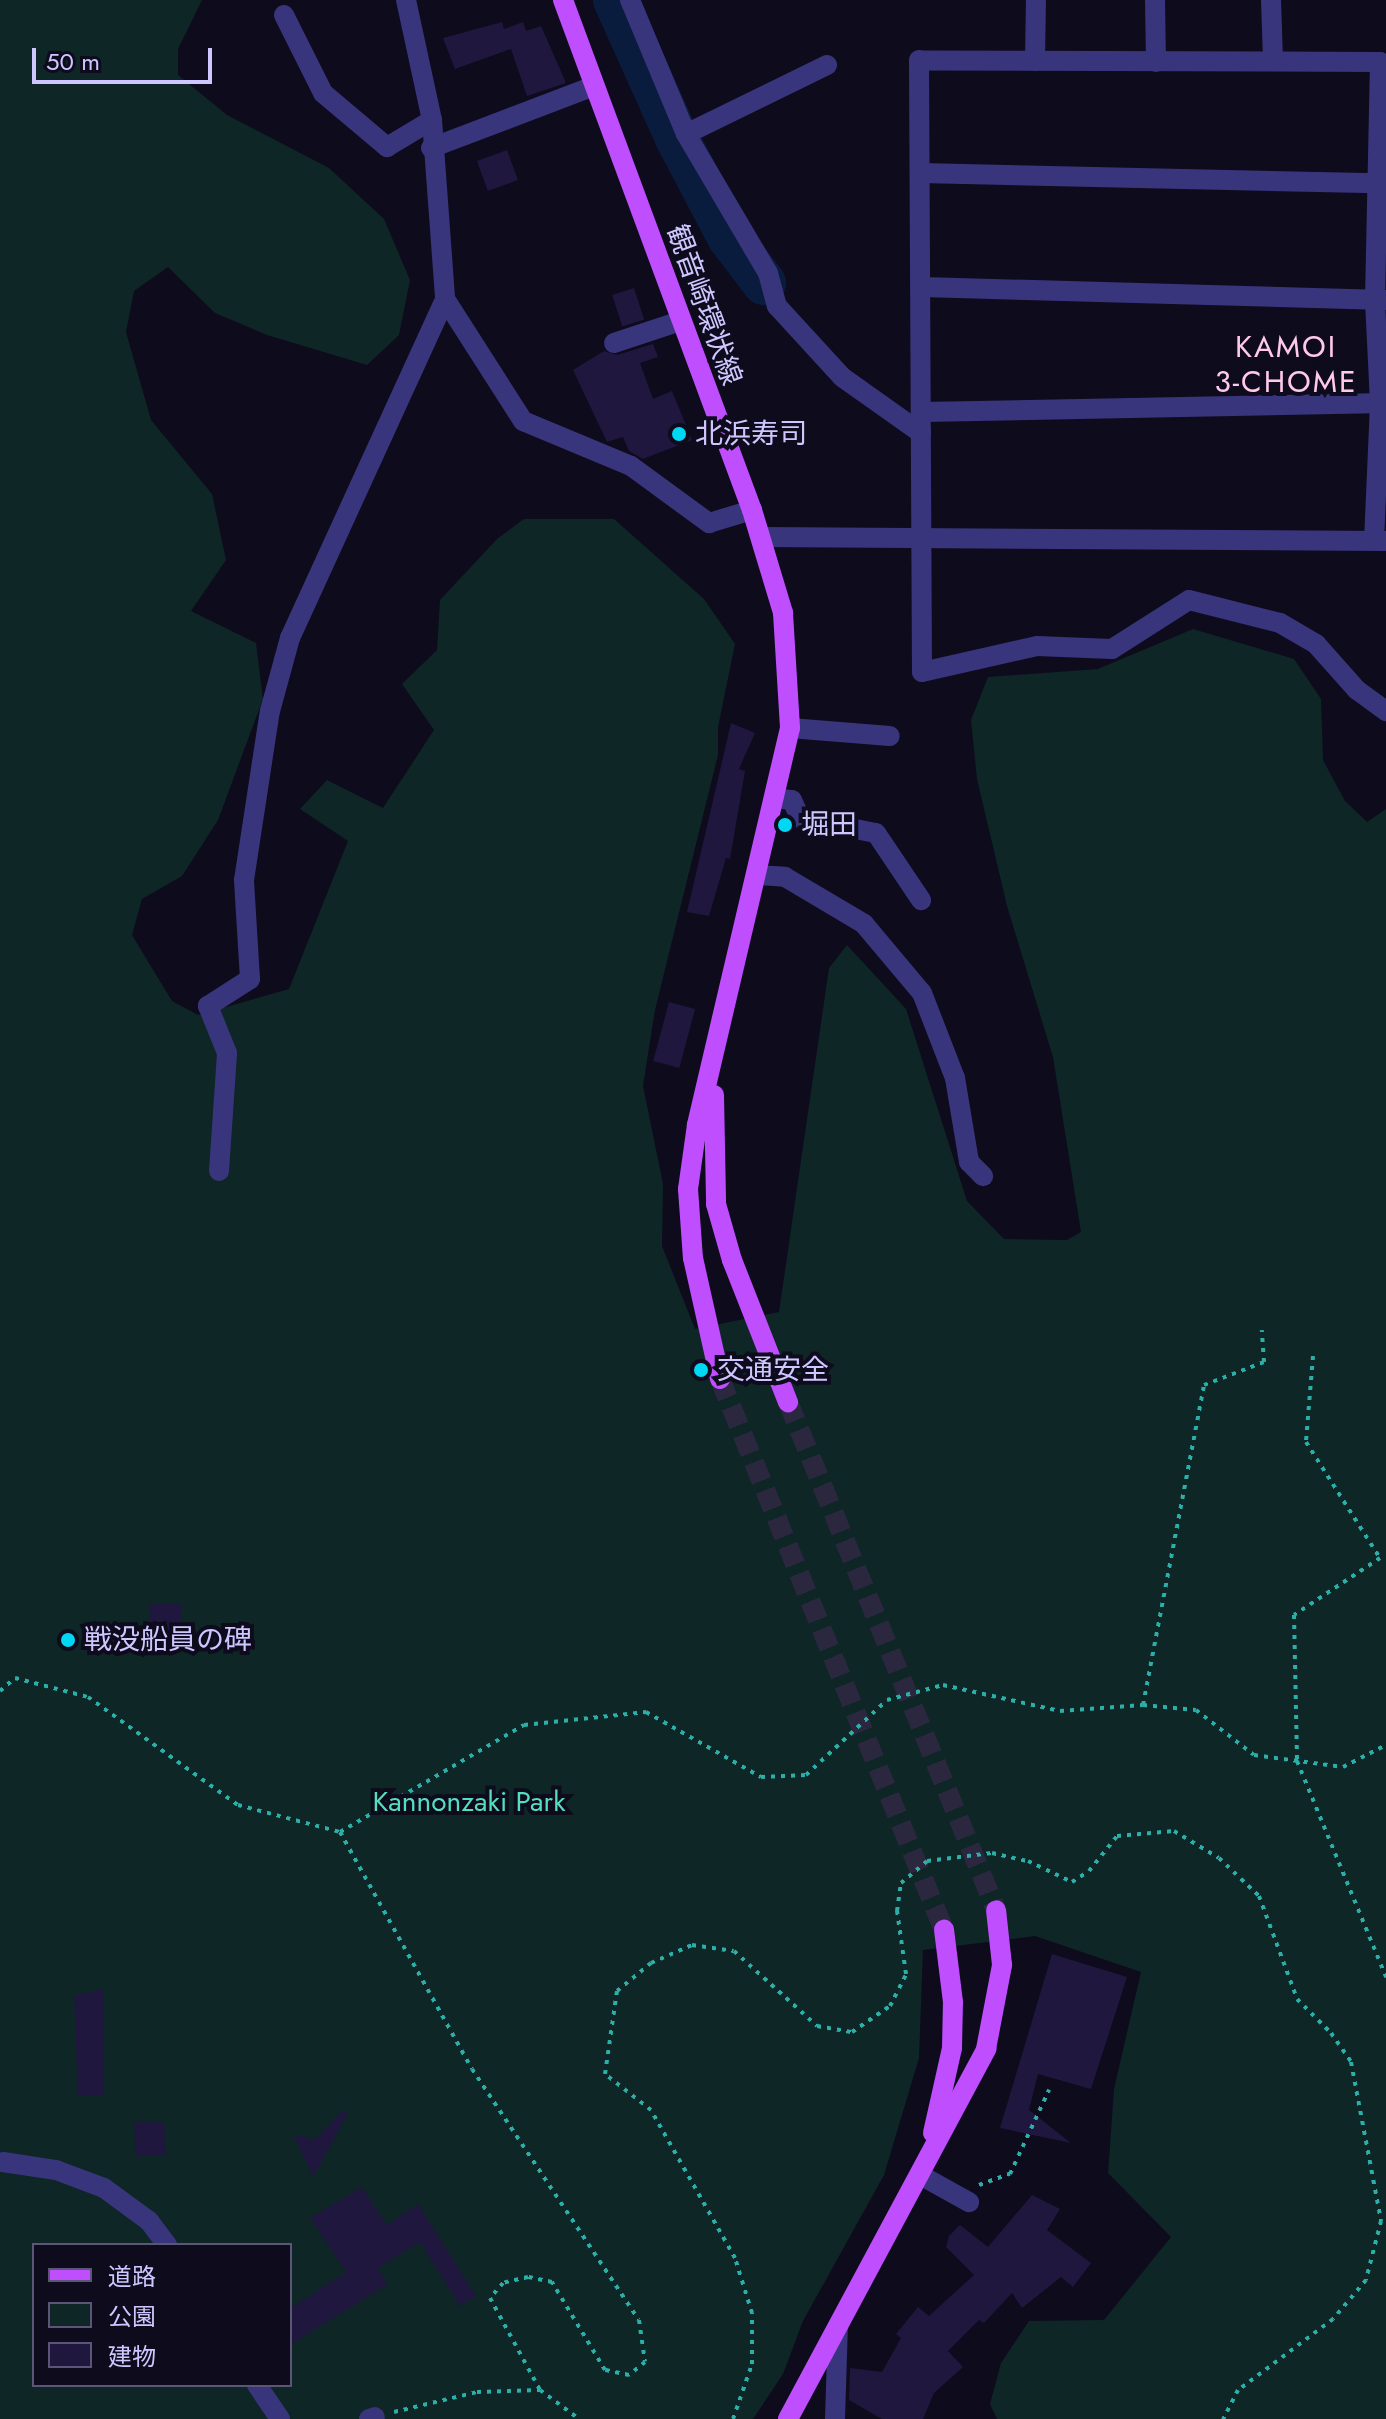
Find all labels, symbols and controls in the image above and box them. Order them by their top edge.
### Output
scale bar [36,32,216,82]
text: 50 m [46,44,100,79]
street label: 観音崎環状線 [659,220,749,390]
district label: KAMOI 3-CHOME [1214,329,1358,400]
place label: 北浜寿司 [695,417,807,451]
marker: 北浜寿司 [670,425,688,443]
place label: 堀田 [801,808,857,842]
marker: 堀田 [776,816,794,834]
place label: 交通安全 [717,1353,829,1387]
marker: 交通安全 [692,1361,710,1379]
place label: 戦没船員の碑 [84,1623,252,1657]
marker: 戦没船員の碑 [59,1631,77,1649]
park label: Kannonzaki Park [373,1785,565,1819]
legend [32,2243,292,2387]
text: 道路 [108,2259,156,2294]
text: 公園 [108,2299,156,2334]
text: 建物 [108,2339,156,2374]

